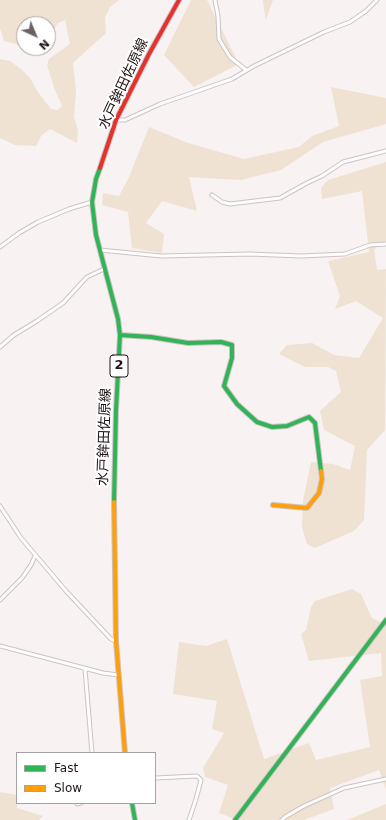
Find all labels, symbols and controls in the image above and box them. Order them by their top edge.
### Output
north arrow [16,16,56,56]
text: N [36,36,52,52]
street label: 水戸鉾田佐原線 [96,36,152,132]
road number: 2 [110,355,128,377]
street label: 水戸鉾田佐原線 [95,388,115,486]
legend [16,752,156,804]
text: Fast [54,761,78,775]
text: Slow [54,781,82,795]

